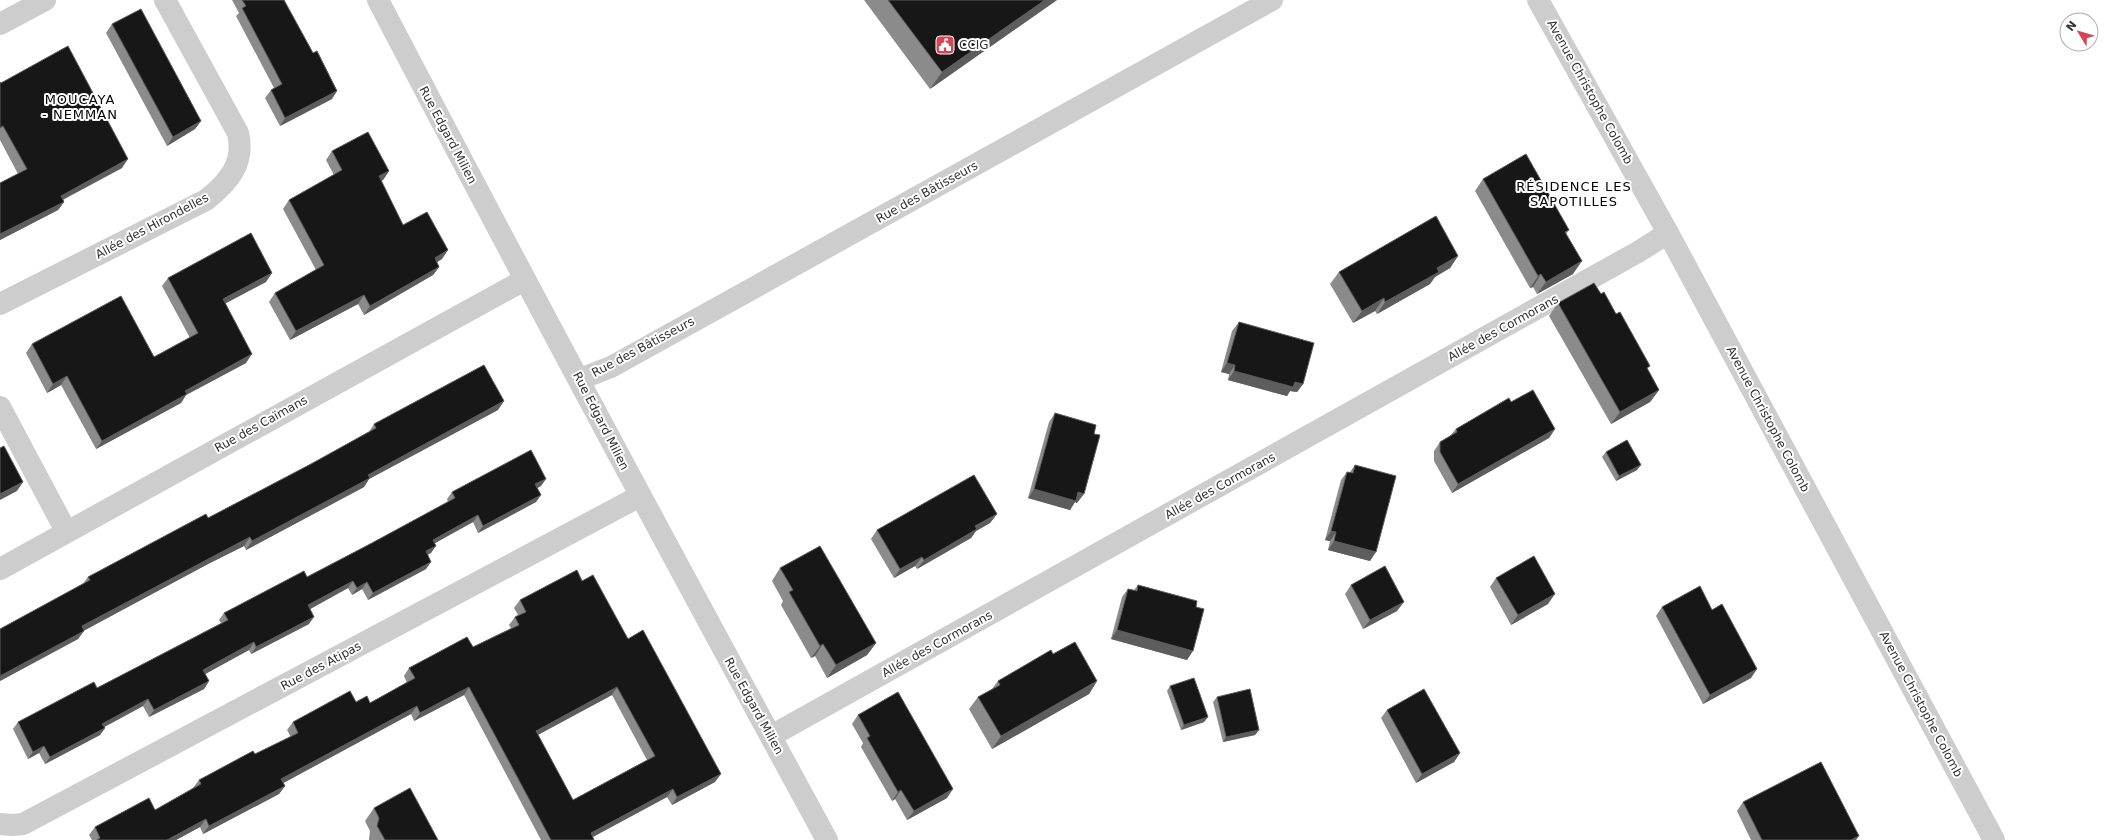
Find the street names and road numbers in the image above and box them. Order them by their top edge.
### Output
street label: Avenue Christophe Colomb [1544,17,1636,167]
street label: Rue Edgard Milien [416,84,480,186]
street label: Rue des Bâtisseurs [874,158,980,226]
street label: Allée des Hirondelles [93,190,211,262]
street label: Allée des Cormorans [1445,292,1561,364]
street label: Rue des Bâtisseurs [589,314,697,380]
street label: Avenue Christophe Colomb [1724,344,1812,494]
street label: Rue Edgard Milien [570,370,632,472]
street label: Rue des Caïmans [212,393,310,455]
street label: Allée des Cormorans [1162,450,1278,522]
street label: Allée des Cormorans [879,608,995,680]
street label: Avenue Christophe Colomb [1877,629,1965,779]
street label: Rue des Atipas [278,639,364,693]
street label: Rue Edgard Milien [722,655,786,757]

